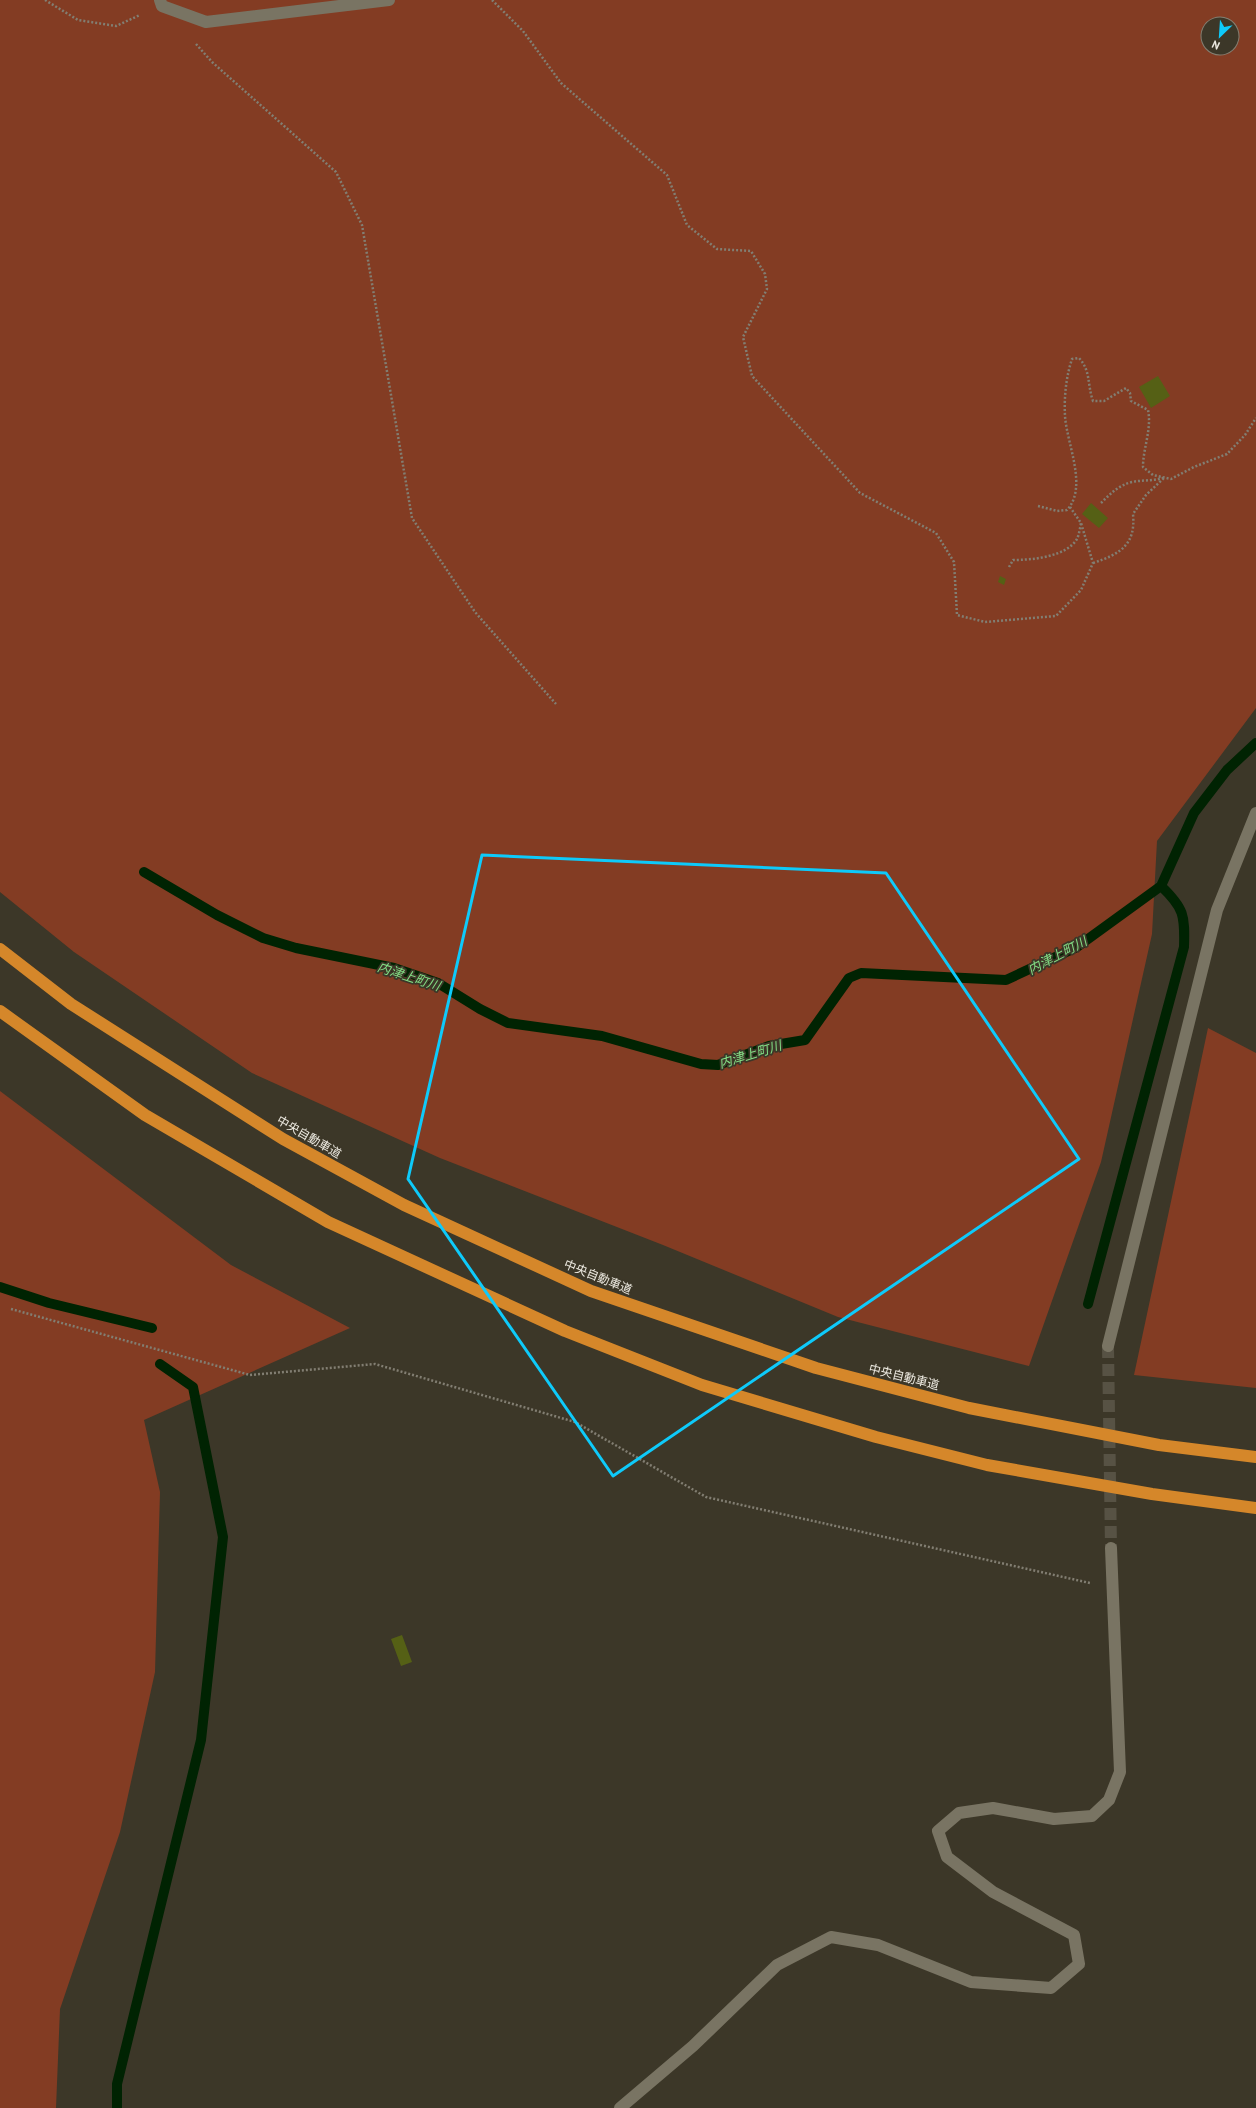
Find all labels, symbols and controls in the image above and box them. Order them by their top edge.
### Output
north arrow [1200,16,1240,56]
text: N [1210,37,1222,53]
water label: 内津上町川 [1025,932,1092,978]
water label: 内津上町川 [375,958,444,995]
water label: 内津上町川 [717,1036,786,1072]
street label: 中央自動車道 [274,1112,344,1161]
street label: 中央自動車道 [562,1256,634,1297]
street label: 中央自動車道 [867,1361,941,1393]

